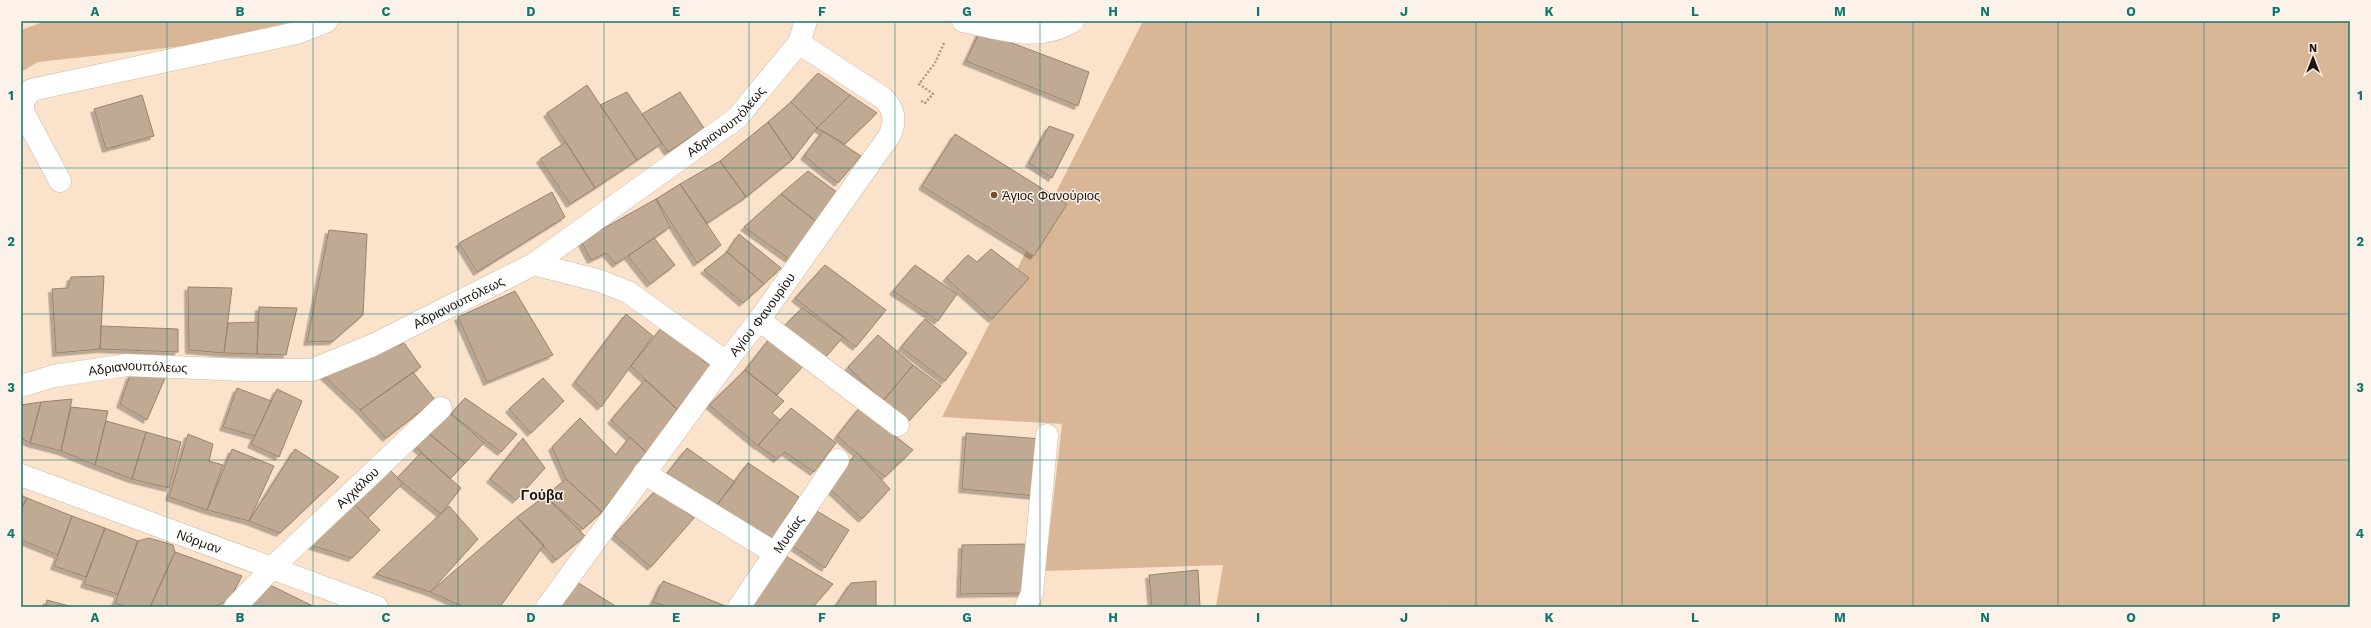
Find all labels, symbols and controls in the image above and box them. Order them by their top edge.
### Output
text: A [91,4,100,19]
text: B [236,4,245,19]
text: C [382,4,391,19]
text: D [526,4,536,19]
text: E [672,4,680,19]
text: F [818,4,826,19]
text: G [962,4,972,19]
text: H [1108,4,1118,19]
text: I [1256,4,1260,19]
text: J [1400,4,1408,19]
text: K [1544,4,1554,19]
text: L [1691,4,1699,19]
text: M [1834,4,1846,19]
text: N [1980,4,1990,19]
text: O [2126,4,2136,19]
text: P [2272,4,2281,19]
north arrow [2293,38,2333,78]
text: N [2309,42,2317,55]
street label: Αδριανουπόλεως [683,83,768,159]
text: 1 [8,88,14,103]
text: 1 [2357,88,2363,103]
place label: Άγιος Φανούριος [1002,188,1100,203]
marker: Άγιος Φανούριος [989,190,999,200]
text: 2 [7,234,15,249]
text: 2 [2356,234,2364,249]
street label: Αγίου Φανουρίου [726,270,798,359]
street label: Αδριανουπόλεως [410,273,506,331]
street label: Αδριανουπόλεως [87,357,188,378]
text: 3 [7,380,15,395]
text: 3 [2356,380,2364,395]
street label: Αγχιάλου [333,464,381,511]
district label: Γούβα [521,487,564,503]
street label: Μυσίας [770,512,806,556]
text: 4 [7,526,16,541]
street label: Νόρμαν [175,526,223,556]
text: 4 [2356,526,2365,541]
text: A [91,610,100,625]
text: B [236,610,245,625]
text: C [382,610,391,625]
text: D [526,610,536,625]
text: E [672,610,680,625]
text: F [818,610,826,625]
text: G [962,610,972,625]
text: H [1108,610,1118,625]
text: I [1256,610,1260,625]
text: J [1400,610,1408,625]
text: K [1544,610,1554,625]
text: L [1691,610,1699,625]
text: M [1834,610,1846,625]
text: N [1980,610,1990,625]
text: O [2126,610,2136,625]
text: P [2272,610,2281,625]

